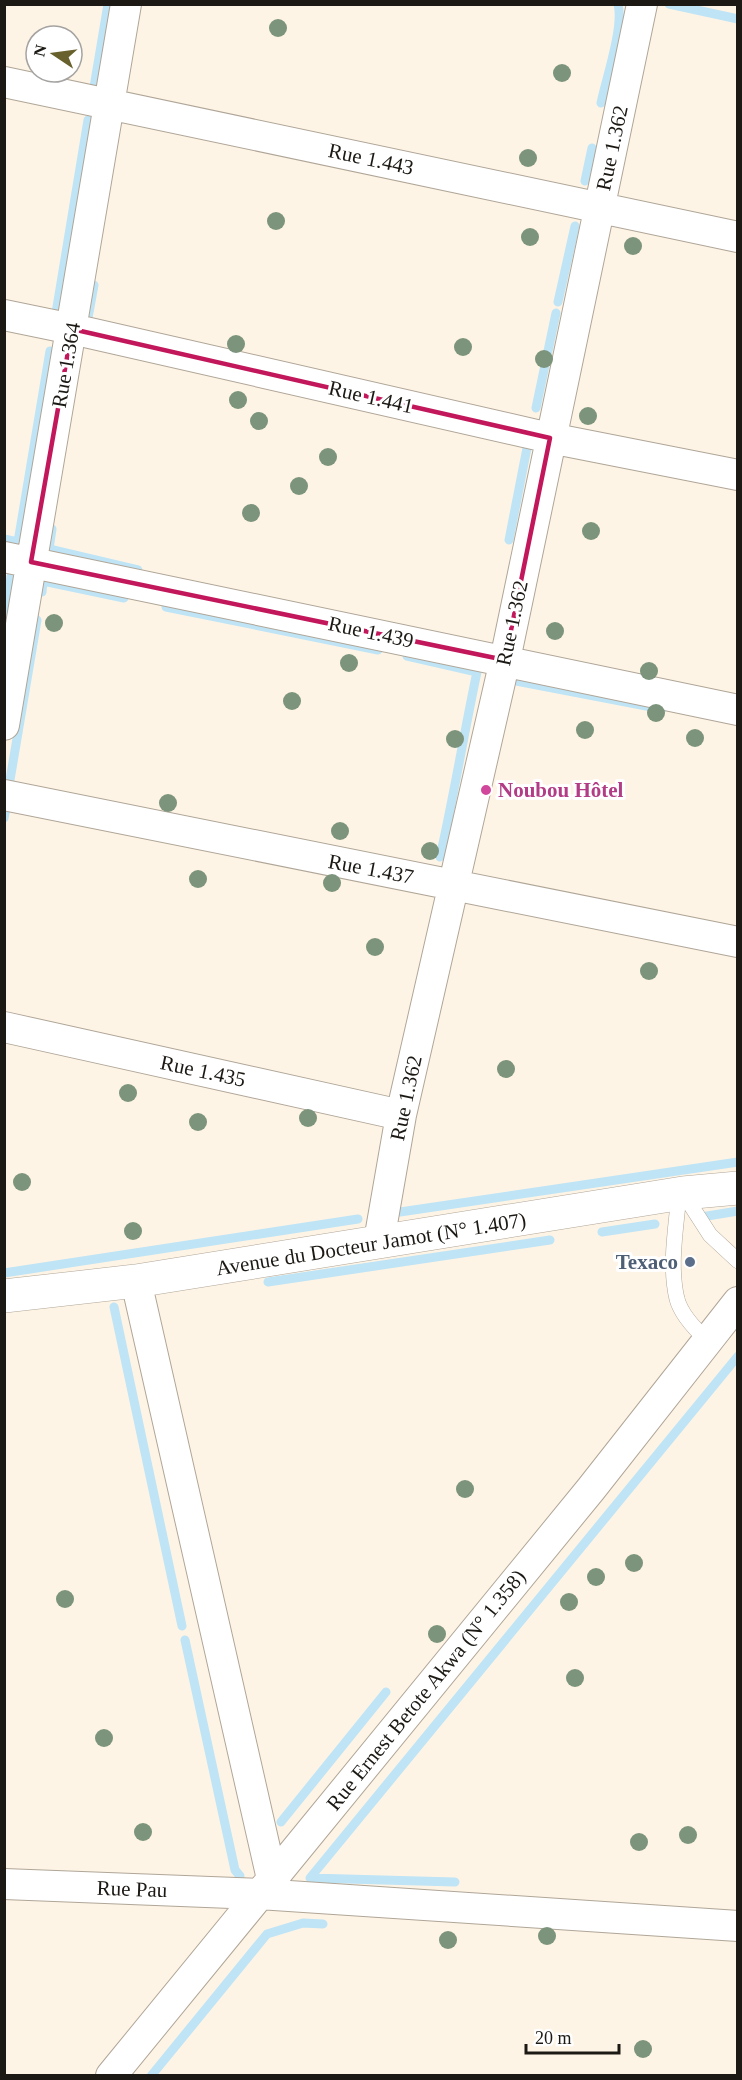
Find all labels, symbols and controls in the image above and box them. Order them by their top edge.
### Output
north arrow [24,24,84,84]
text: N [30,43,50,58]
street label: Rue 1.362 [591,103,633,193]
street label: Rue 1.443 [326,138,416,180]
street label: Rue 1.364 [47,320,85,410]
street label: Rue 1.441 [326,376,416,418]
street label: Rue 1.362 [491,578,533,668]
street label: Rue 1.439 [326,611,416,653]
place label: Noubou Hôtel [498,778,624,802]
marker: Noubou Hôtel [479,783,493,797]
street label: Rue 1.437 [326,849,416,889]
street label: Rue 1.435 [158,1050,248,1092]
street label: Rue 1.362 [385,1053,427,1143]
street label: Avenue du Docteur Jamot (N° 1.407) [214,1208,528,1280]
place label: Texaco [616,1250,678,1274]
marker: Texaco [683,1255,697,1269]
street label: Rue Ernest Betote Akwa (N° 1.358) [322,1565,530,1815]
street label: Rue Pau [96,1876,168,1902]
scale bar [526,2017,619,2055]
text: 20 m [535,2028,572,2048]

